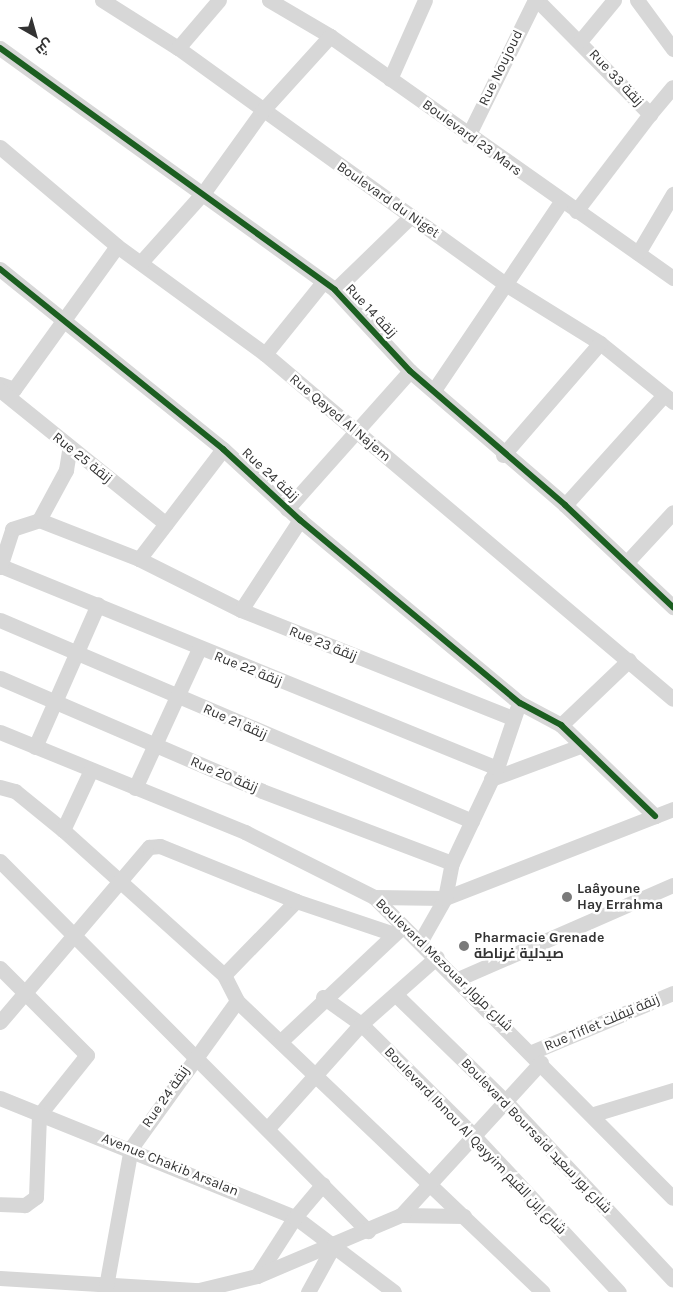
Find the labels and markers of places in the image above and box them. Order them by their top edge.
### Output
place label: Laâyoune Hay Errahma [577,881,663,914]
marker: Laâyoune Hay Errahma [561,891,573,903]
place label: Pharmacie Grenade صيدلية غرناطة [474,930,604,962]
marker: Pharmacie Grenade صيدلية غرناطة [458,940,470,952]

